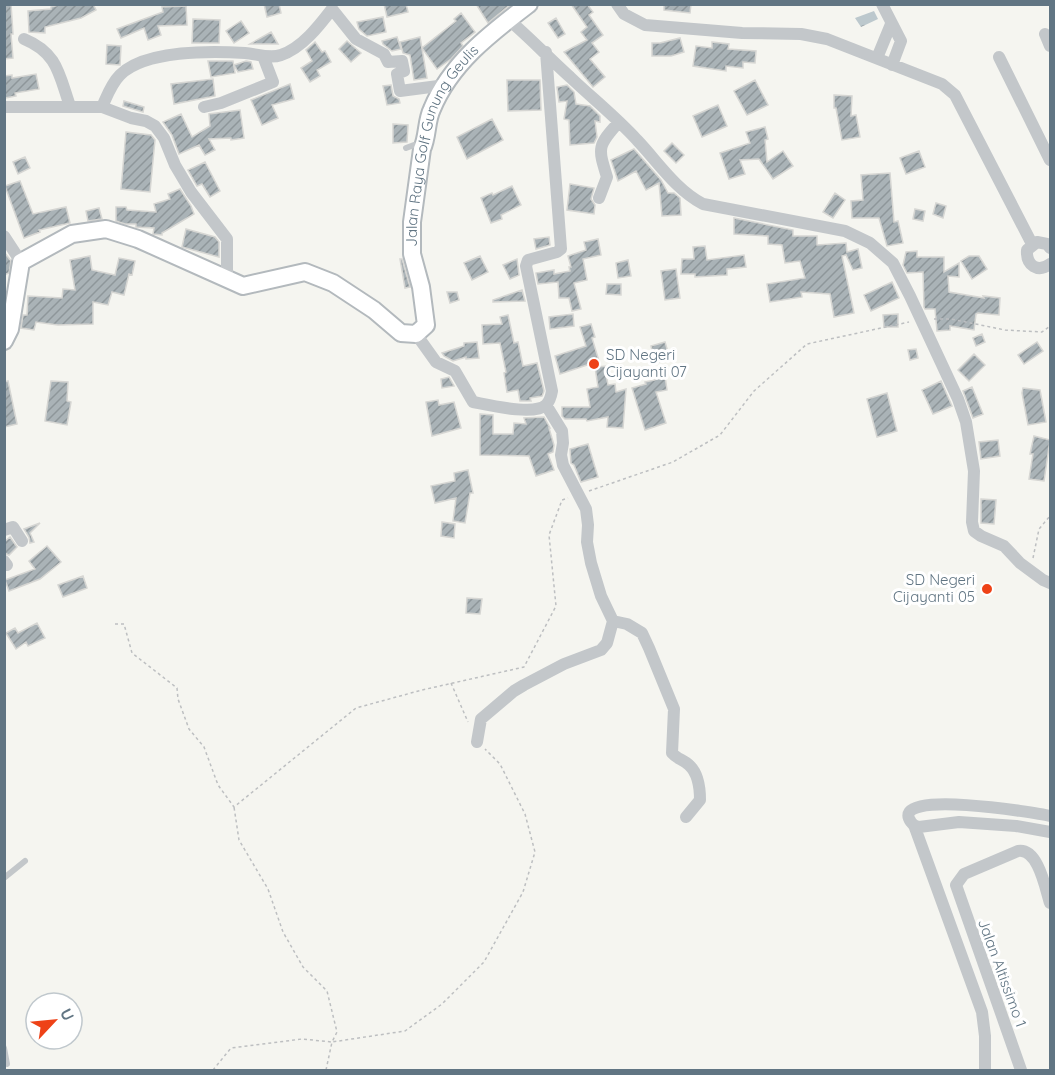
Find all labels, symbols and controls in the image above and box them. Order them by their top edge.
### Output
street label: Jalan Raya Golf Gunung Geulis [402,40,482,247]
place label: SD Negeri Cijayanti 07 [606,345,687,381]
marker: SD Negeri Cijayanti 07 [587,357,601,371]
place label: SD Negeri Cijayanti 05 [893,570,975,606]
marker: SD Negeri Cijayanti 05 [980,582,994,596]
street label: Jalan Altissimo 1 [974,916,1031,1030]
north arrow [24,991,84,1051]
text: U [56,1005,79,1024]

